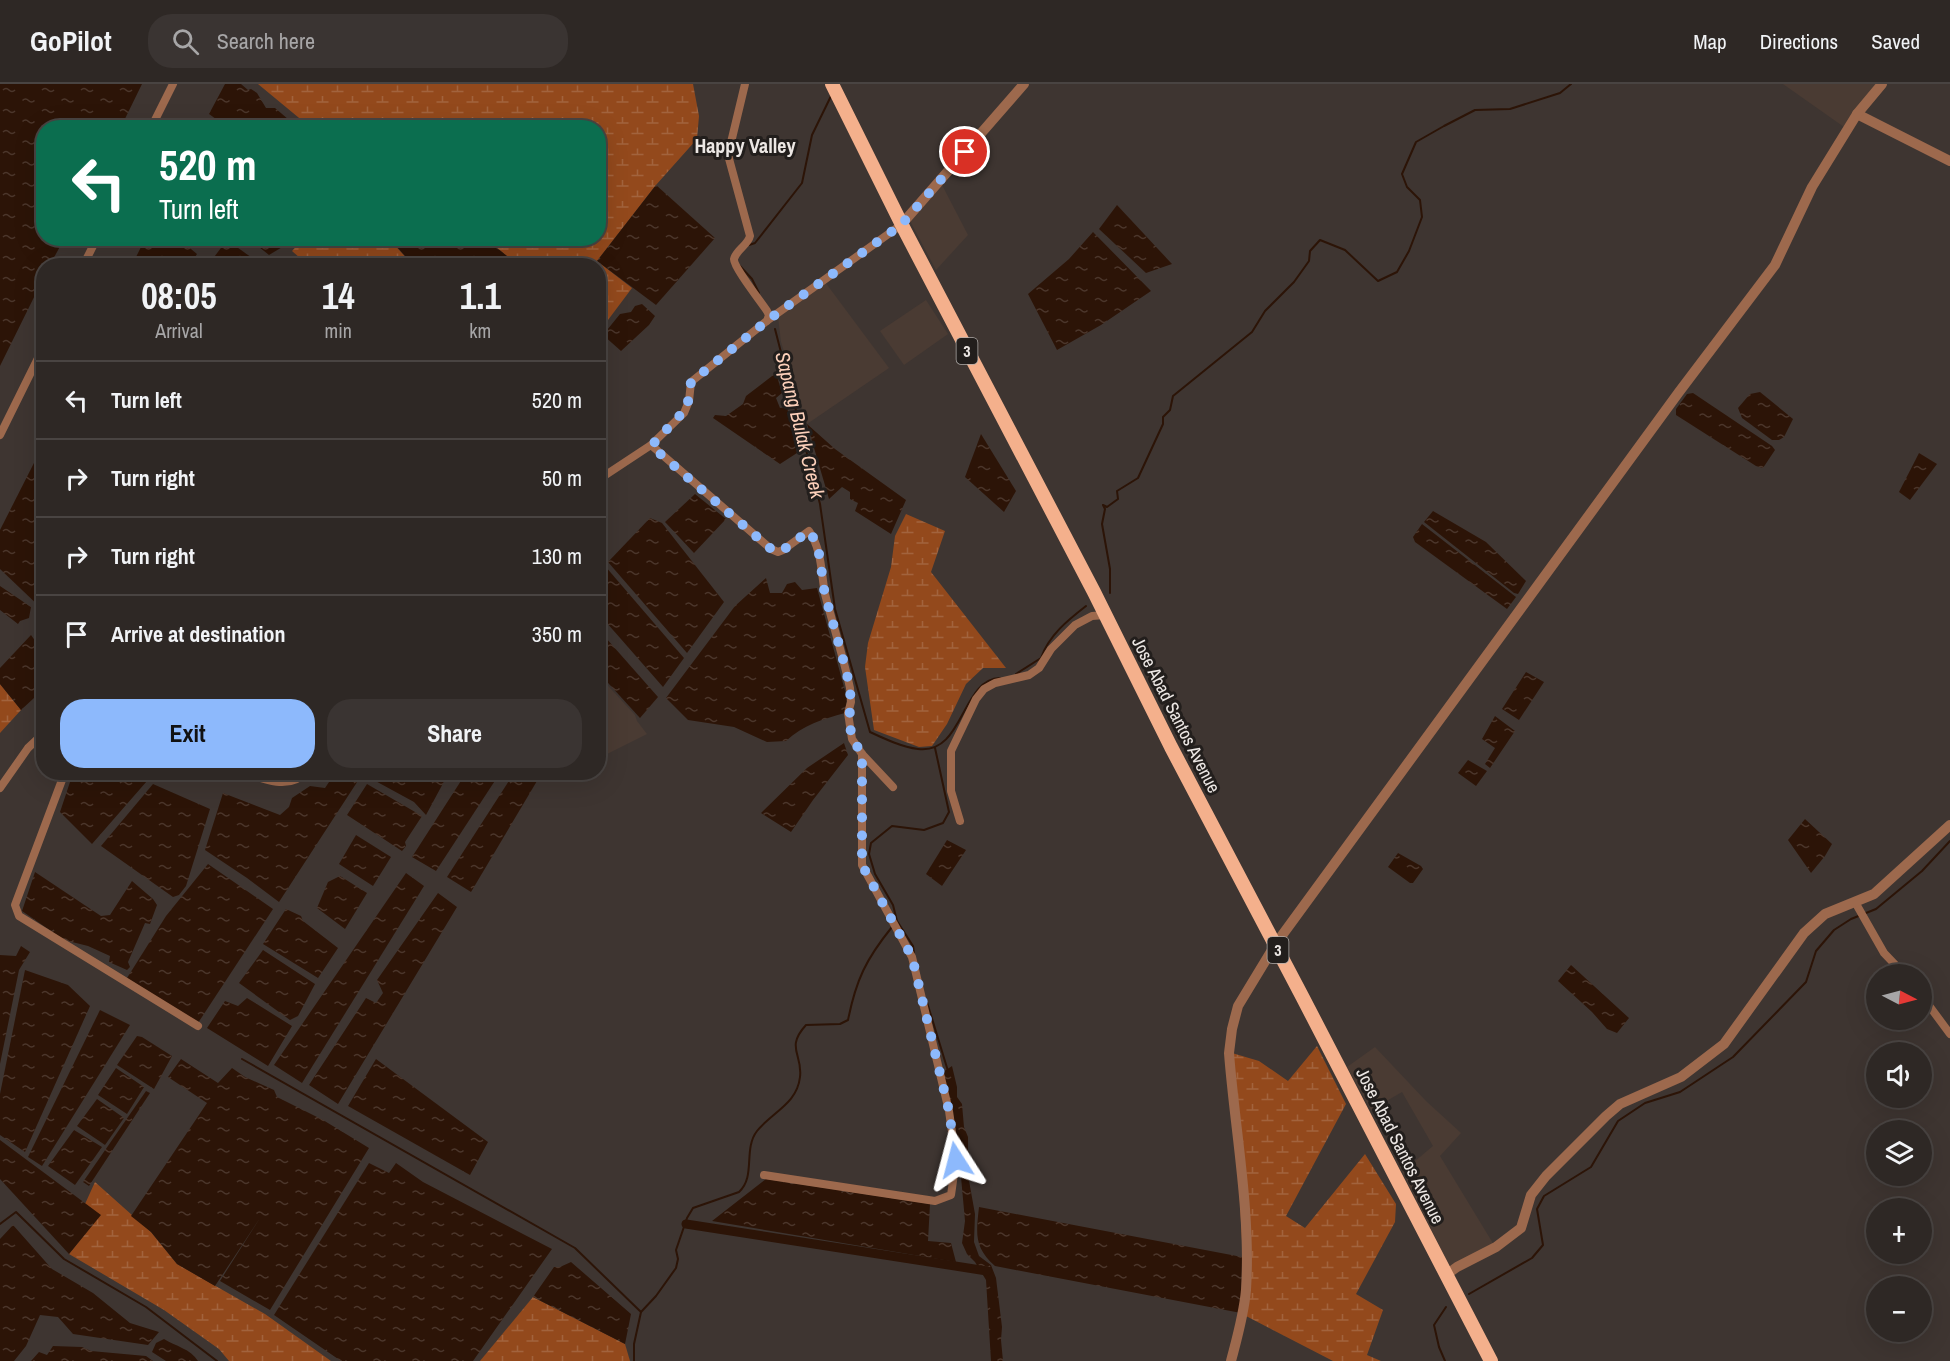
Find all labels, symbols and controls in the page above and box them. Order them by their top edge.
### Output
search box [148,14,568,68]
text: GoPilot [30,22,112,60]
icon: search [169,25,202,58]
text: Search here [217,26,315,56]
text: Map [1693,27,1727,56]
text: Directions [1760,27,1838,56]
text: Saved [1871,27,1920,56]
pin [939,126,990,177]
district label: Happy Valley [694,132,796,159]
icon: arrive [948,135,981,168]
text: 520 m [159,137,257,193]
icon: left [60,144,138,222]
text: Turn left [159,191,238,227]
text: 08:05 [141,272,217,320]
text: 14 [322,272,355,320]
text: 1.1 [460,272,501,320]
text: Arrival [155,317,203,344]
text: min [325,317,352,344]
text: km [469,317,491,344]
road number: 3 [956,338,978,364]
water label: Sapang Bulak Creek [769,349,832,502]
icon: left [60,384,93,417]
text: Turn left [111,385,182,415]
text: 520 m [532,385,582,415]
icon: right [60,462,93,495]
text: Turn right [111,463,195,493]
text: 50 m [542,463,582,493]
icon: right [60,540,93,573]
text: Turn right [111,541,195,571]
text: 130 m [532,541,582,571]
icon: arrive [60,618,93,651]
text: Arrive at destination [111,619,285,649]
text: 350 m [532,619,582,649]
street label: Jose Abad Santos Avenue [1126,632,1227,797]
button: Exit [60,699,315,768]
button: Share [327,699,582,768]
road number: 3 [1268,937,1288,963]
north arrow [1866,964,1932,1030]
map controls [1866,964,1932,1342]
button: sound [1866,1042,1932,1108]
street label: Jose Abad Santos Avenue [1350,1063,1451,1228]
button: layers [1866,1120,1932,1186]
position arrow [924,1128,988,1192]
button: + [1866,1198,1932,1264]
button: − [1866,1276,1932,1342]

